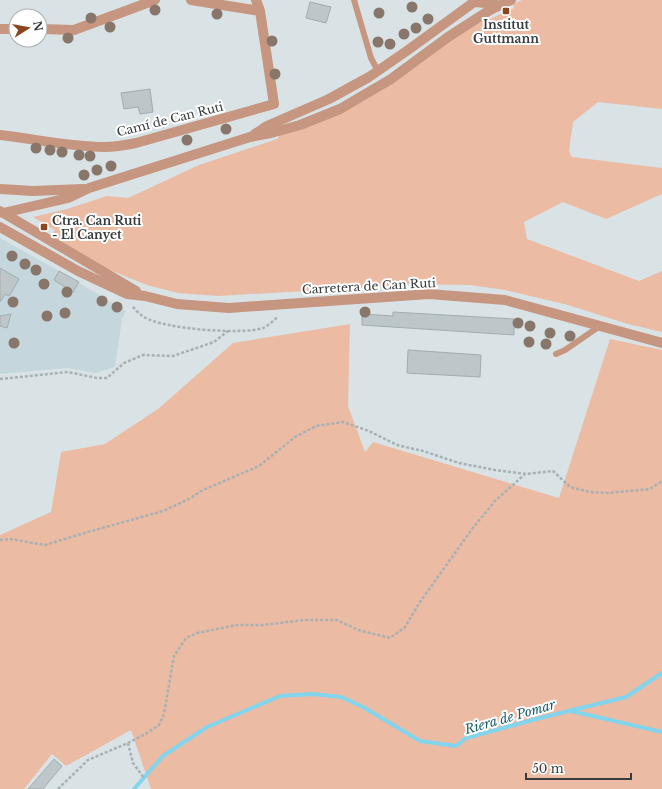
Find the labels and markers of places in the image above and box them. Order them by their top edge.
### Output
marker: Institut Guttmann [501,6,511,16]
place label: Institut Guttmann [473,17,539,46]
place label: Ctra. Can Ruti - El Canyet [52,213,142,242]
marker: Ctra. Can Ruti - El Canyet [39,222,49,232]

